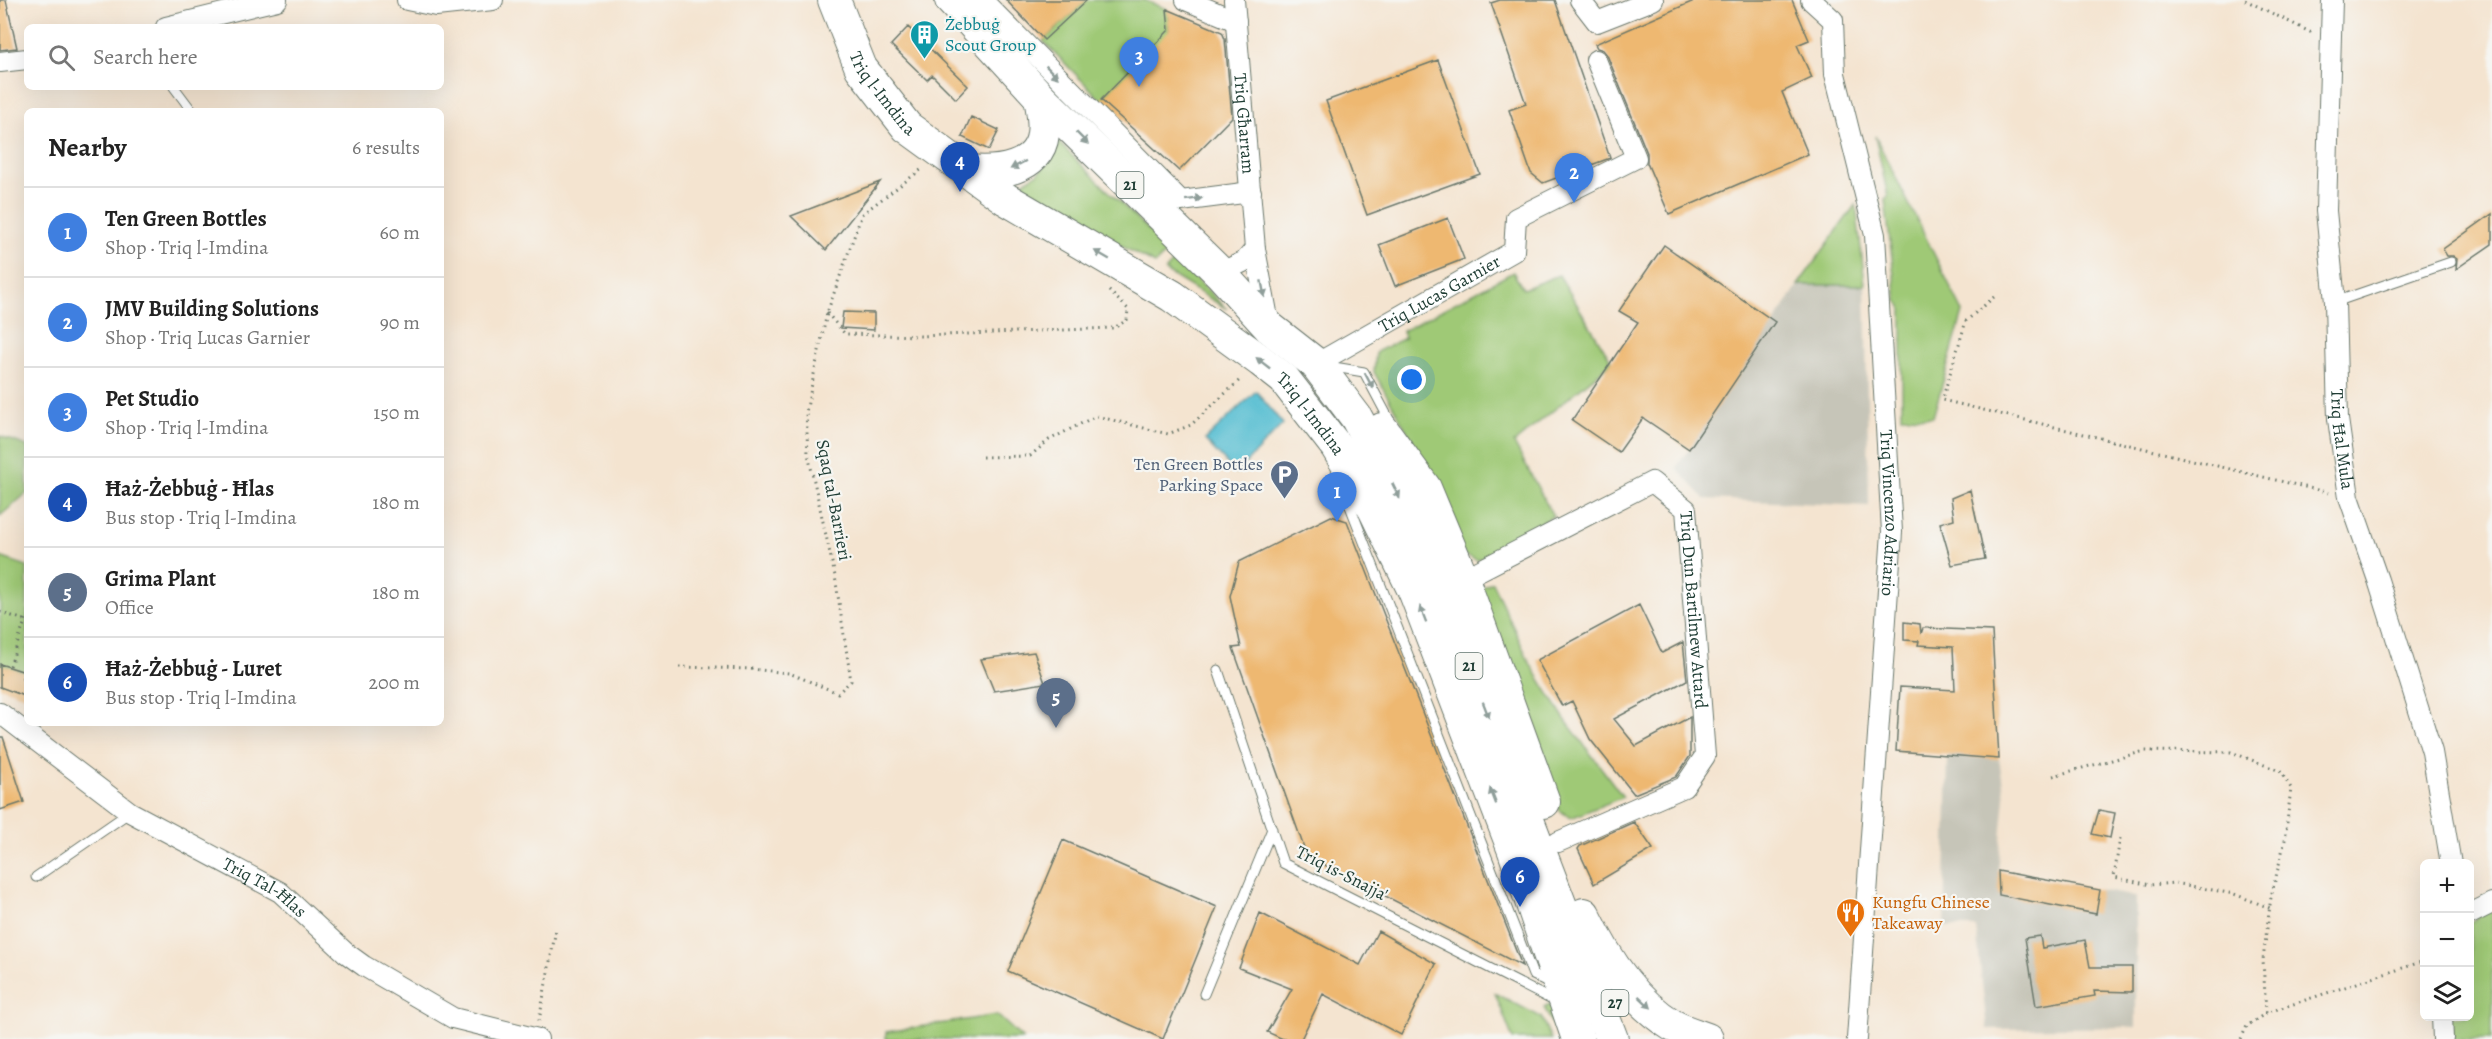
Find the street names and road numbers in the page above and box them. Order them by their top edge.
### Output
street label: Triq l-Imdina [844,48,921,142]
street label: Triq Għarram [1228,72,1261,175]
road number: 21 [1116,172,1144,198]
street label: Triq Lucas Garnier [1374,249,1505,338]
street label: Triq l-Imdina [1272,366,1351,460]
street label: Triq Ħal Mula [2325,389,2360,492]
street label: Triq Vincenzo Adriario [1874,429,1904,597]
street label: Sqaq tal-Barrieri [811,437,857,563]
street label: Triq Dun Bartilmew Attard [1674,510,1713,710]
road number: 21 [1456,653,1482,679]
street label: Triq is-Snajja' [1292,840,1392,906]
street label: Triq Tal-Ħlas [219,852,312,923]
road number: 27 [1602,990,1628,1016]

